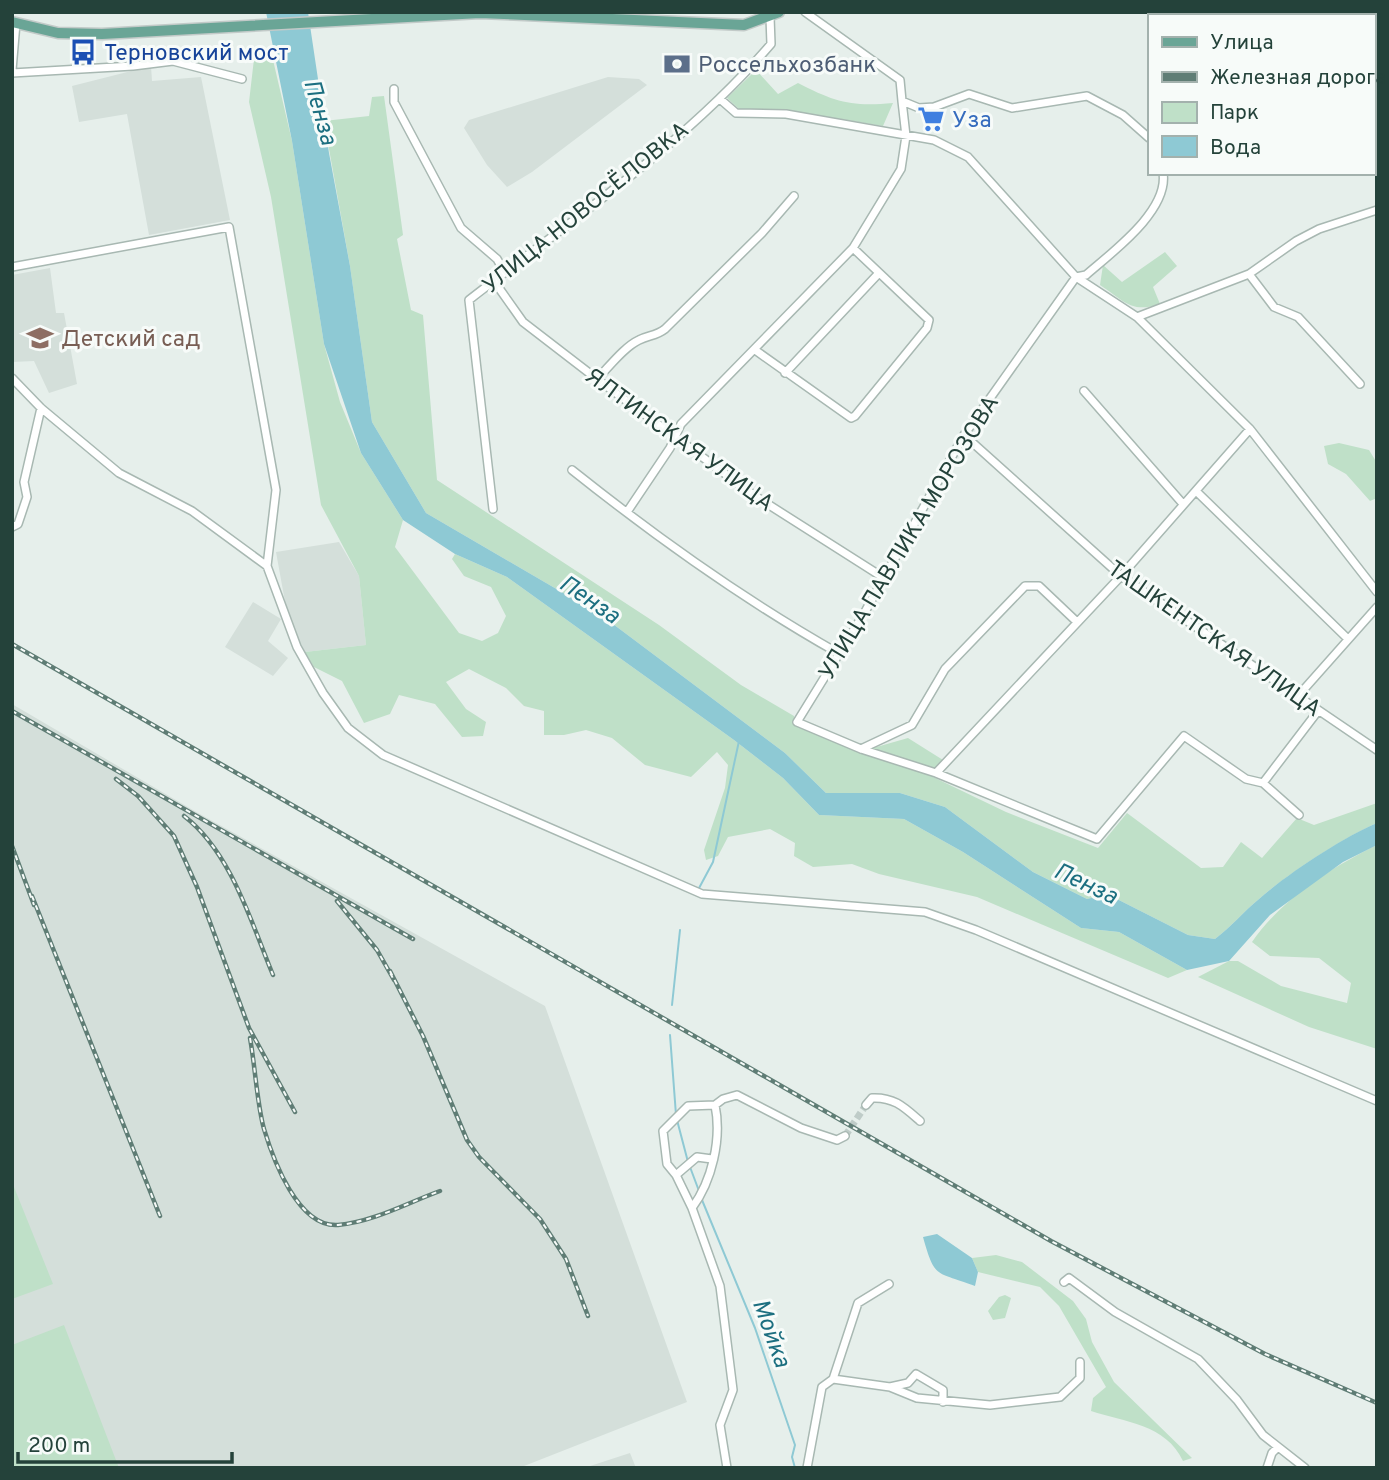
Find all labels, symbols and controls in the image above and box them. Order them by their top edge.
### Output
legend [1148,14,1375,175]
text: Улица [1210,30,1274,57]
bus stop icon: Терновский мост [68,37,98,67]
place label: Терновский мост [104,40,289,69]
bank icon: Россельхозбанк [662,49,692,79]
place label: Россельхозбанк [698,52,876,81]
text: Железная дорога [1210,65,1386,92]
water label: Пенза [295,76,343,149]
text: Парк [1210,100,1259,127]
supermarket icon: Уза [916,104,946,134]
place label: Уза [952,107,992,136]
street label: УЛИЦА НОВОСЁЛОВКА [477,116,696,301]
text: Вода [1210,135,1261,162]
school or university icon: Детский сад [25,323,55,353]
place label: Детский сад [61,326,200,355]
street label: ЯЛТИНСКАЯ УЛИЦА [578,363,779,519]
street label: УЛИЦА ПАВЛИКА МОРОЗОВА [814,391,1007,686]
street label: ТАШКЕНТСКАЯ УЛИЦА [1101,555,1326,725]
water label: Пенза [553,570,625,632]
water label: Пенза [1049,857,1122,913]
water label: Мойка [744,1295,797,1373]
scale bar [18,1420,231,1464]
text: 200 m [28,1433,90,1460]

